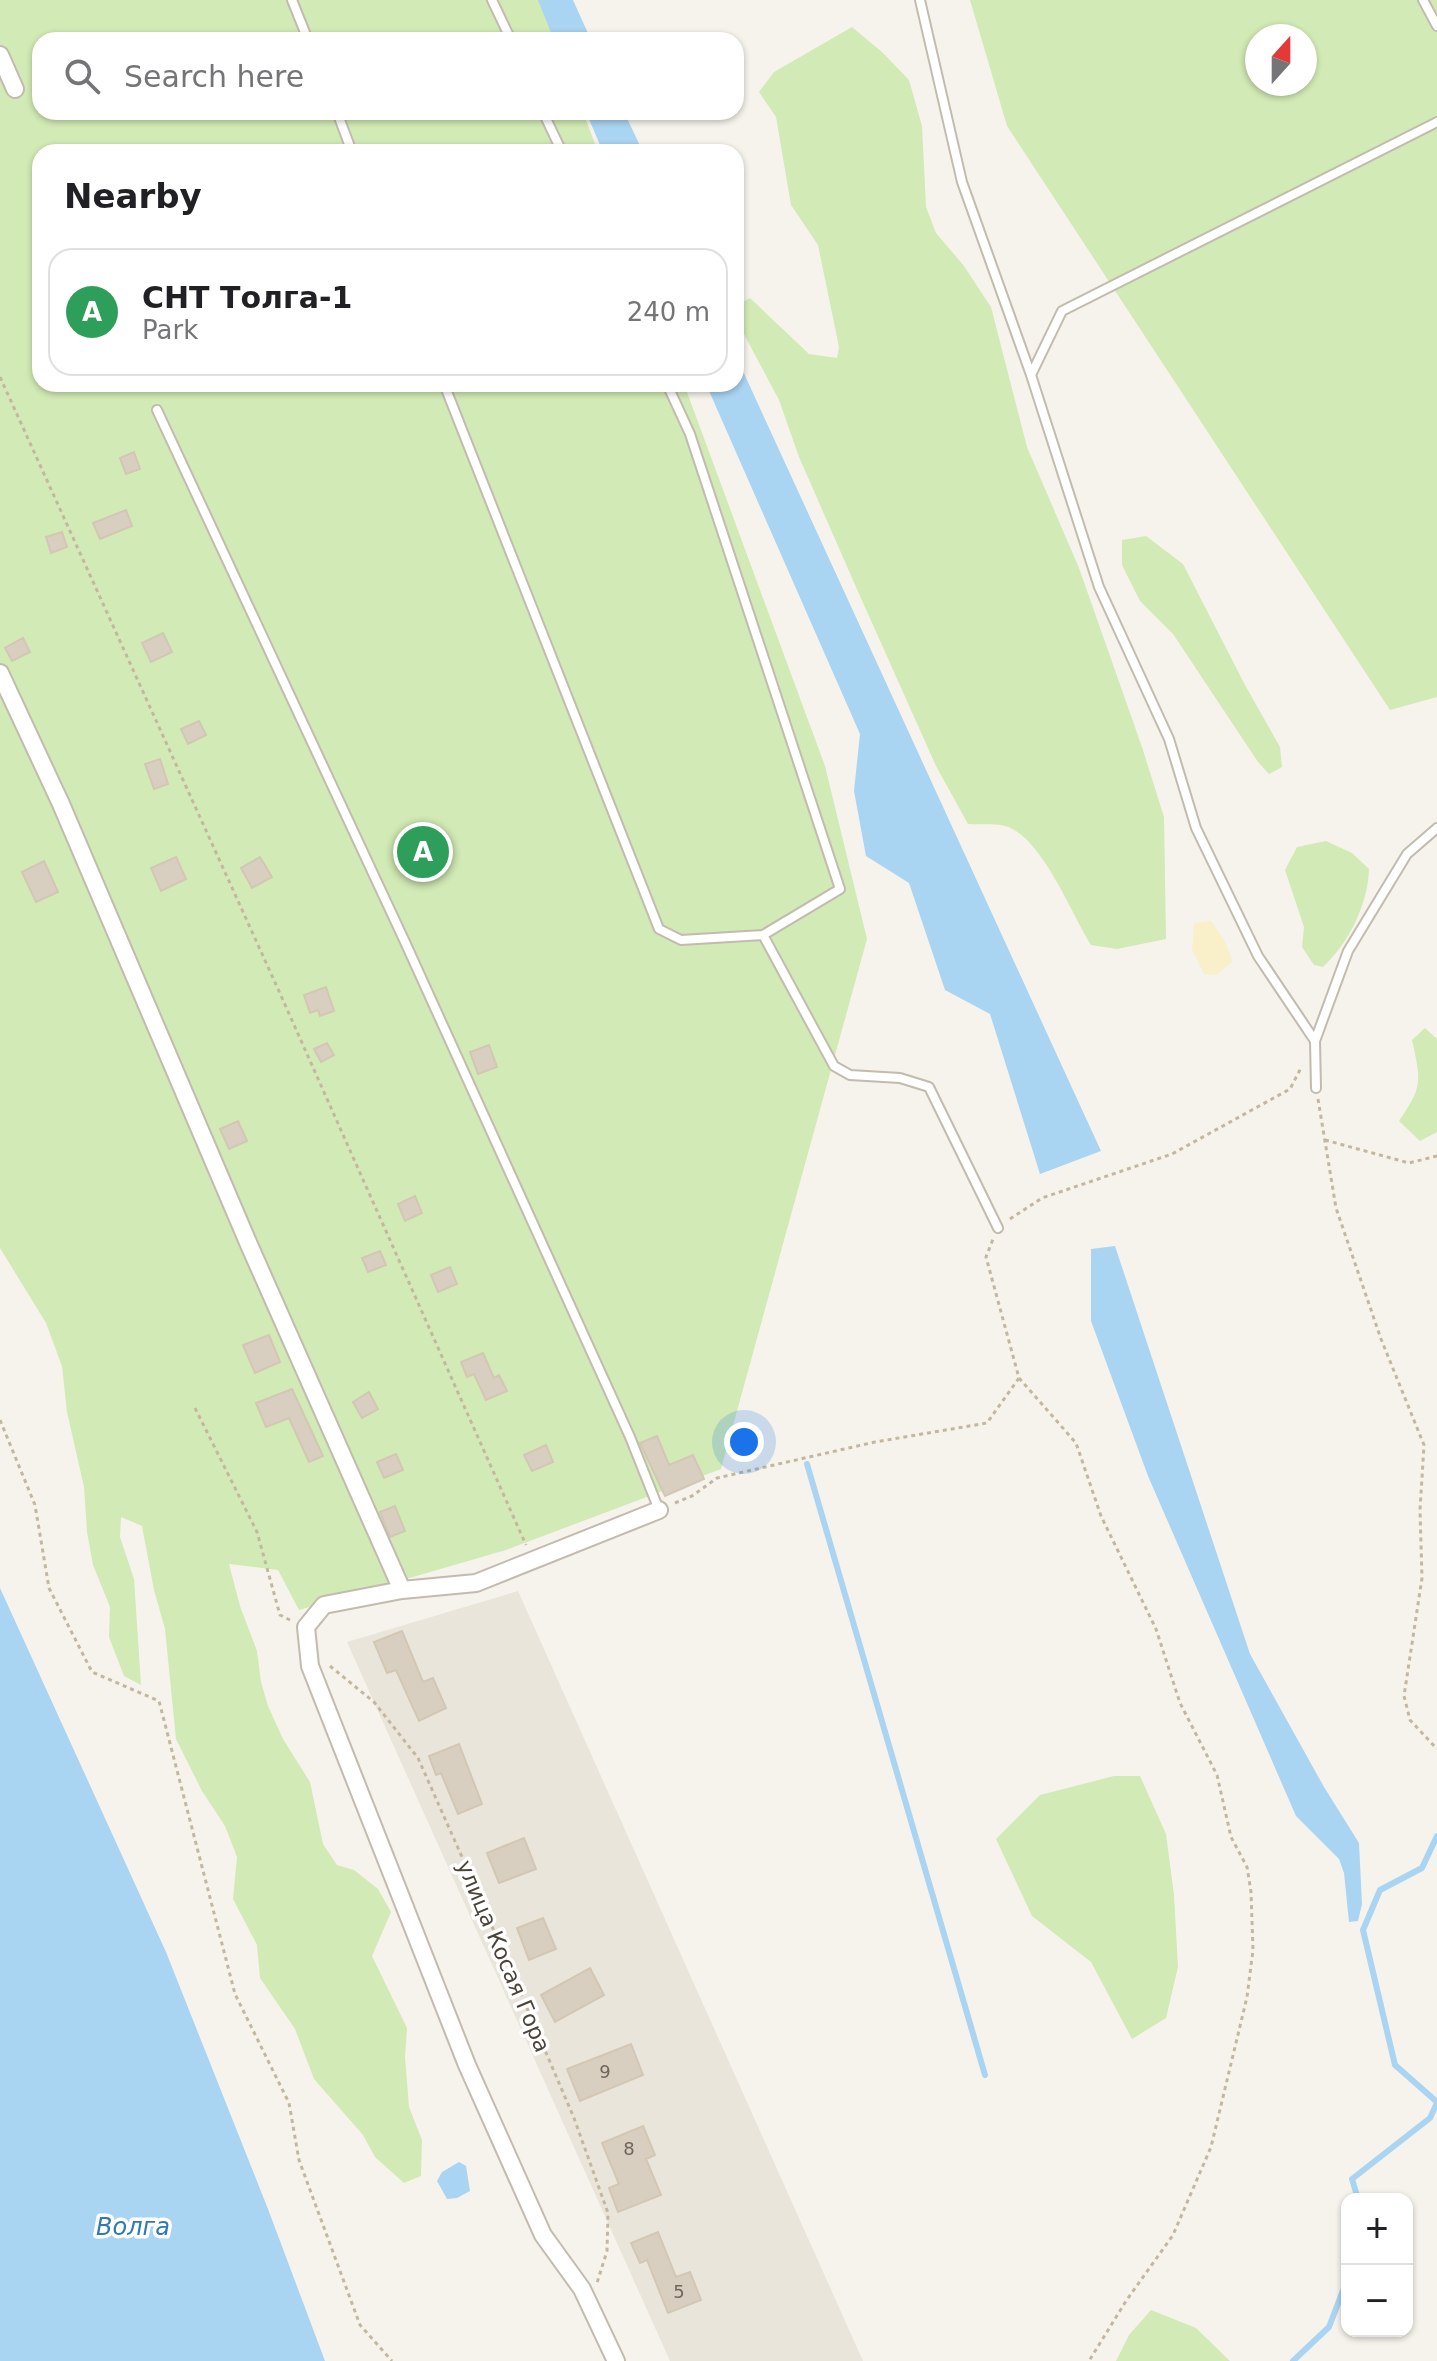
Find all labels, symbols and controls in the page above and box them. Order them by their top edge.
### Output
north arrow [1245,24,1317,96]
search box [32,32,744,120]
icon: search [60,54,104,98]
text: Search here [124,59,304,94]
text: Nearby [64,176,202,216]
text: СНТ Толга-1 [142,280,352,315]
text: A [82,297,102,327]
text: 240 m [627,297,710,327]
text: Park [142,315,198,345]
pin: A [397,822,449,882]
your location [724,1422,764,1462]
street label: улица Косая Гора [452,1856,555,2056]
house number: 9 [599,2061,611,2082]
house number: 8 [623,2138,635,2159]
map controls [1341,2193,1413,2337]
button: + [1341,2193,1413,2265]
water label: Волга [96,2213,170,2241]
button: − [1341,2265,1413,2337]
house number: 5 [673,2281,685,2302]

